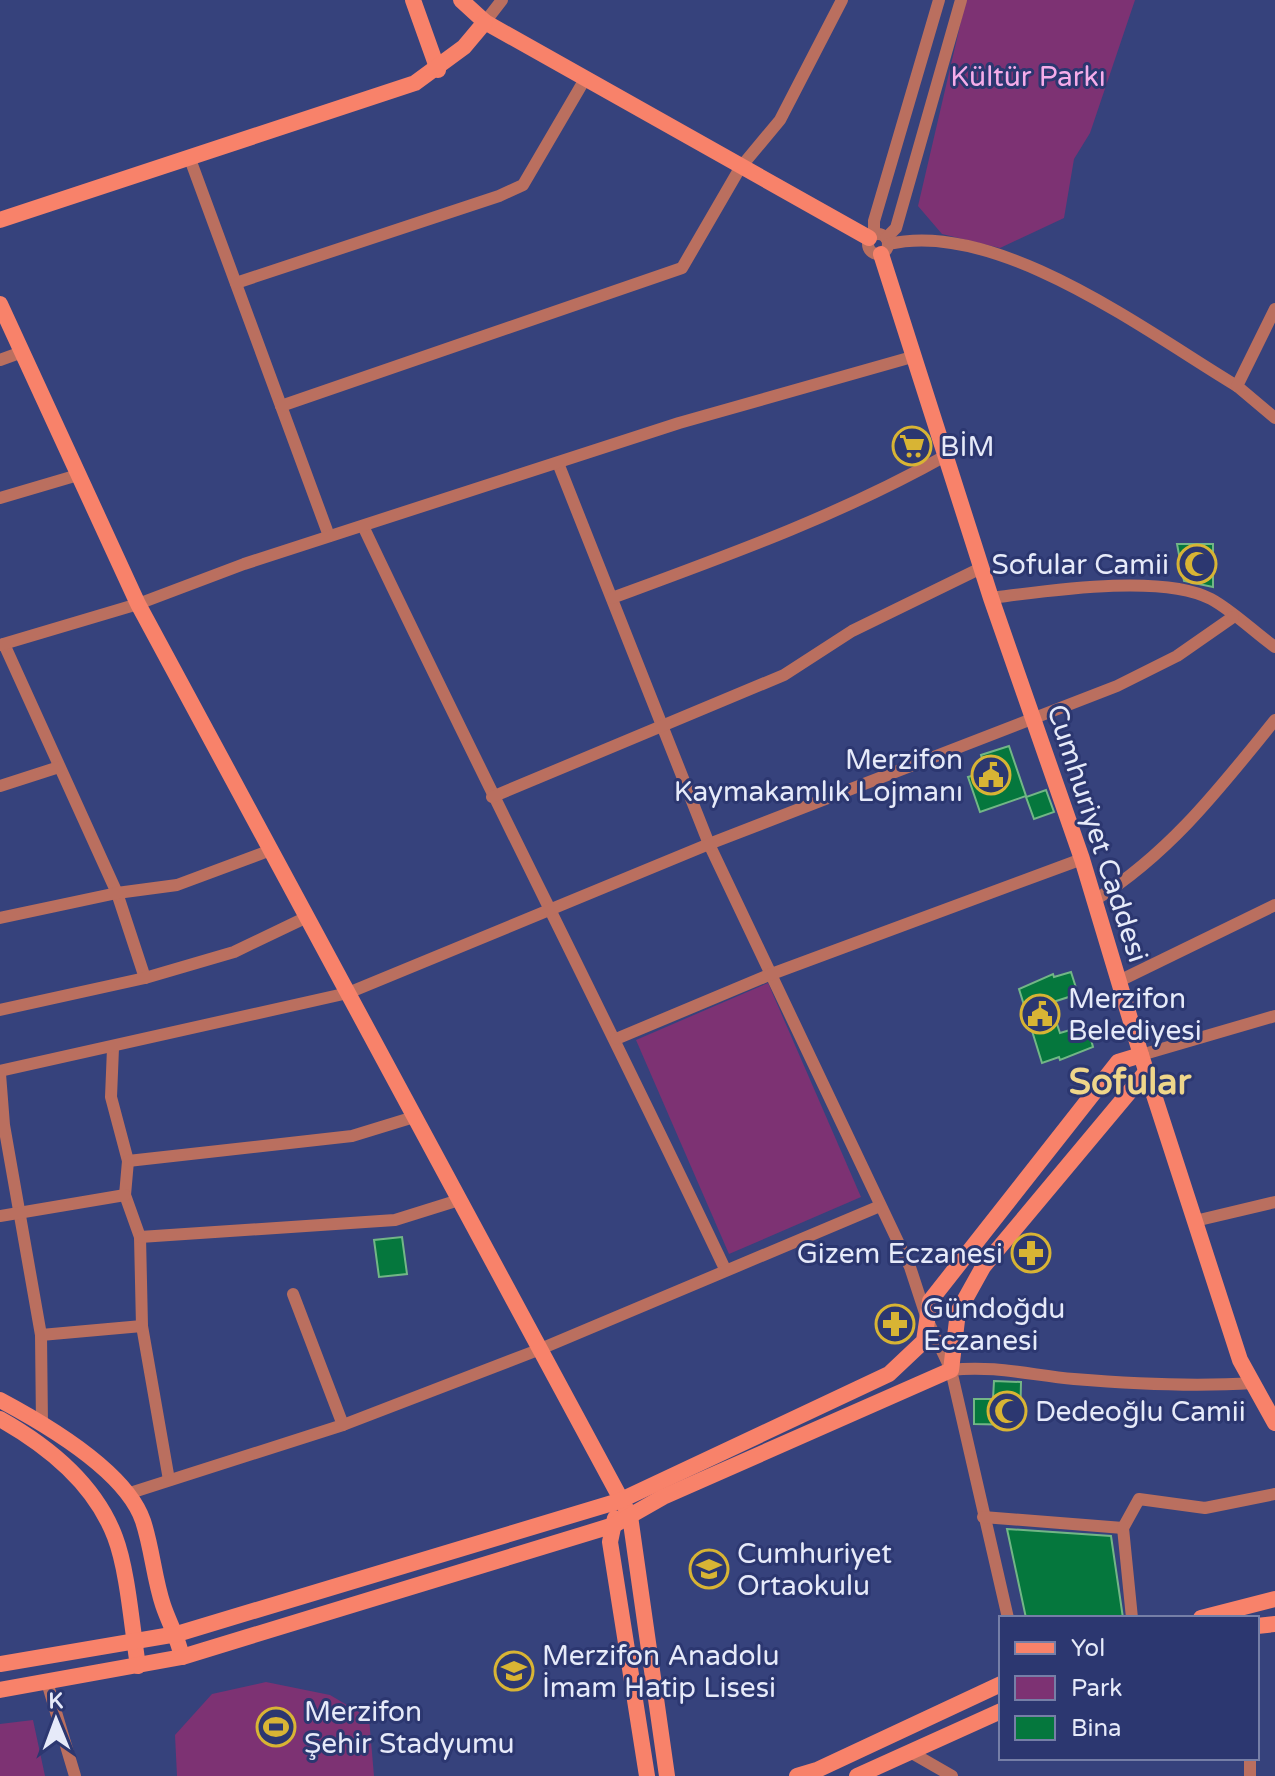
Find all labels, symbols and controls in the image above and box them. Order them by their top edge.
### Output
park label: Kültür Parkı [950,60,1106,94]
supermarket icon: BİM [891,425,933,467]
place label: BİM [940,430,994,464]
mosque icon: Sofular Camii [1176,543,1218,585]
place label: Sofular Camii [992,548,1169,582]
street label: Cumhuriyet Caddesi [1039,700,1155,967]
place label: Merzifon Kaymakamlık Lojmanı [674,743,963,809]
public building icon: Merzifon Kaymakamlık Lojmanı [970,754,1012,796]
place label: Merzifon Belediyesi [1068,982,1202,1048]
public building icon: Merzifon Belediyesi [1019,993,1061,1035]
district label: Sofular [1069,1061,1192,1104]
pharmacy icon: Gizem Eczanesi [1010,1232,1052,1274]
place label: Gizem Eczanesi [797,1237,1003,1271]
place label: Gündoğdu Eczanesi [923,1292,1065,1358]
pharmacy icon: Gündoğdu Eczanesi [874,1303,916,1345]
mosque icon: Dedeoğlu Camii [986,1390,1028,1432]
place label: Dedeoğlu Camii [1035,1395,1246,1429]
place label: Cumhuriyet Ortaokulu [737,1537,892,1603]
school or university icon: Cumhuriyet Ortaokulu [688,1548,730,1590]
legend [999,1616,1259,1760]
text: Yol [1071,1634,1105,1663]
place label: Merzifon Anadolu İmam Hatip Lisesi [542,1639,780,1705]
school or university icon: Merzifon Anadolu İmam Hatip Lisesi [493,1650,535,1692]
text: Park [1071,1674,1122,1703]
north arrow [16,1680,96,1760]
text: K [48,1688,64,1714]
place label: Merzifon Şehir Stadyumu [304,1695,515,1761]
sports icon: Merzifon Şehir Stadyumu [255,1706,297,1748]
text: Bina [1071,1714,1122,1743]

